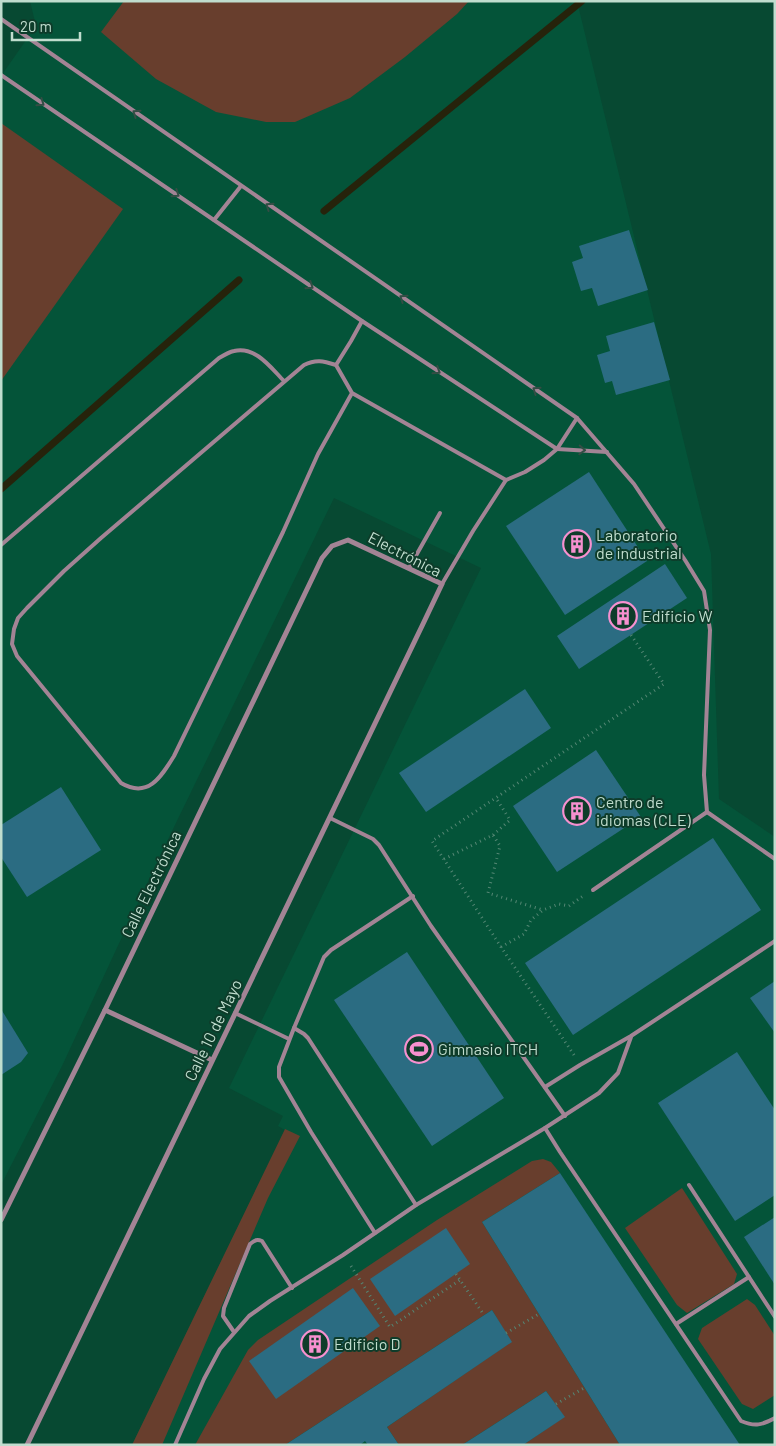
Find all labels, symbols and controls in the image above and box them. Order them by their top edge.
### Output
scale bar [12,10,80,42]
text: 20 m [20,17,52,35]
one-way arrow [36,97,45,106]
one-way arrow [132,110,142,119]
one-way arrow [170,188,179,197]
one-way arrow [265,203,275,212]
one-way arrow [304,280,314,289]
one-way arrow [399,295,408,304]
one-way arrow [432,365,441,374]
one-way arrow [533,387,542,396]
one-way arrow [578,445,586,456]
place label: Laboratorio de industrial [596,525,682,562]
street label: Electrónica [365,527,445,580]
building icon: Laboratorio de industrial [562,529,592,559]
building icon: Edificio W [608,601,638,631]
place label: Edificio W [642,606,713,625]
place label: Centro de idiomas (CLE) [596,792,692,829]
building icon: Centro de idiomas (CLE) [562,796,592,826]
street label: Calle Electrónica [116,827,185,940]
street label: Calle 10 de Mayo [180,976,245,1084]
sports icon: Gimnasio ITCH [404,1034,434,1064]
place label: Gimnasio ITCH [438,1039,538,1058]
building icon: Edificio D [300,1329,330,1359]
place label: Edificio D [334,1334,401,1353]

